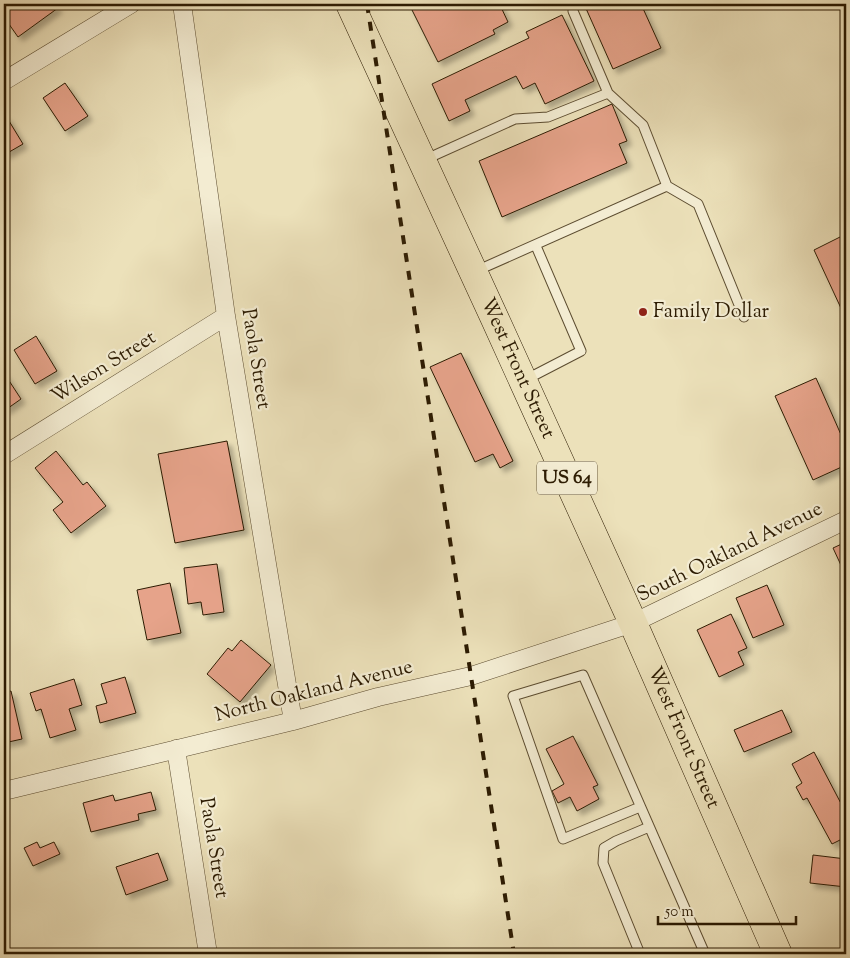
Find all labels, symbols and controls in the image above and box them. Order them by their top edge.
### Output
street label: West Front Street [473,293,562,444]
place label: Family Dollar [653,298,770,327]
marker: Family Dollar [637,306,649,318]
street label: Paola Street [233,307,277,412]
street label: Wilson Street [46,324,162,412]
road number: US 64 [537,462,597,494]
street label: South Oakland Avenue [632,495,828,611]
street label: North Oakland Avenue [212,653,416,731]
street label: West Front Street [639,662,727,814]
street label: Paola Street [191,796,235,901]
scale bar [658,893,795,925]
text: 50 m [664,902,694,923]

